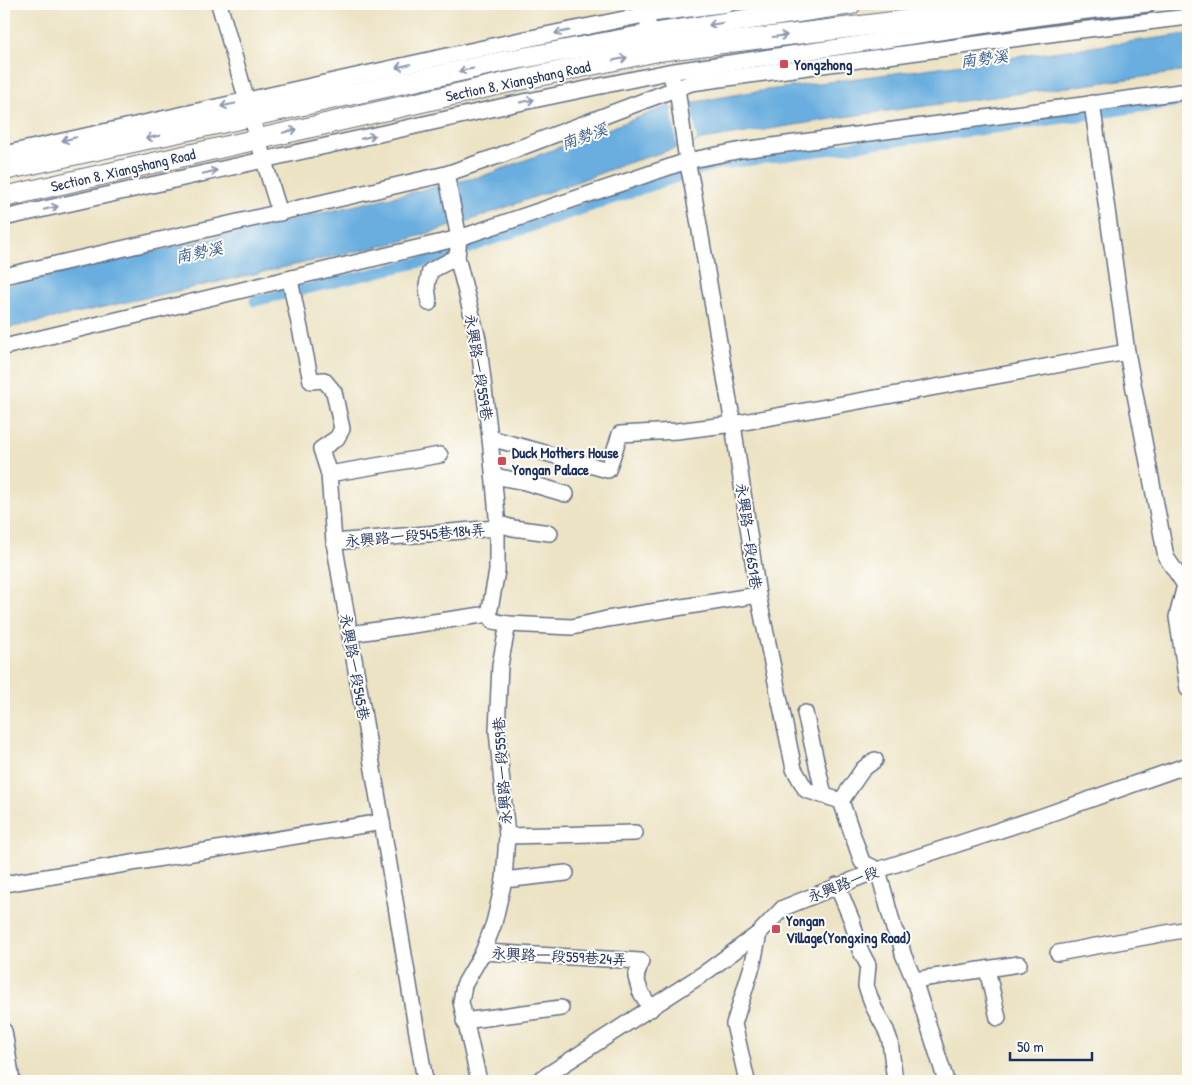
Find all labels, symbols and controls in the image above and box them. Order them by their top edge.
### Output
one-way arrow [709,20,725,30]
one-way arrow [555,27,571,37]
one-way arrow [772,31,788,41]
water label: 南勢溪 [959,44,1010,72]
one-way arrow [611,54,627,63]
place label: Yongzhong [794,54,853,76]
street label: Section 8, Xiangshang Road [444,55,593,107]
marker: Yongzhong [778,58,790,70]
one-way arrow [396,62,412,71]
one-way arrow [459,66,475,75]
one-way arrow [519,96,535,106]
one-way arrow [220,101,236,110]
water label: 南勢溪 [558,117,611,155]
one-way arrow [282,126,298,135]
one-way arrow [360,131,376,141]
one-way arrow [146,133,162,142]
one-way arrow [61,135,77,144]
street label: Section 8, Xiangshang Road [49,143,197,197]
one-way arrow [201,167,217,176]
one-way arrow [43,203,59,212]
water label: 南勢溪 [173,236,226,268]
street label: 永興路一段559巷 [460,312,498,422]
place label: Duck Mothers House Yongan Palace [512,442,619,481]
marker: Duck Mothers House Yongan Palace [496,455,508,467]
street label: 永興路一段651巷 [731,481,767,591]
street label: 永興路一段545巷184弄 [344,518,486,552]
street label: 永興路一段545巷 [335,612,375,722]
street label: 永興路一段559巷 [488,716,516,826]
street label: 永興路一段 [804,861,882,907]
place label: Yongan Village(Yongxing Road) [786,910,911,949]
marker: Yongan Village(Yongxing Road) [770,923,782,935]
street label: 永興路一段559巷24弄 [491,942,627,970]
scale bar [1010,1030,1092,1062]
text: 50 m [1017,1036,1044,1057]

